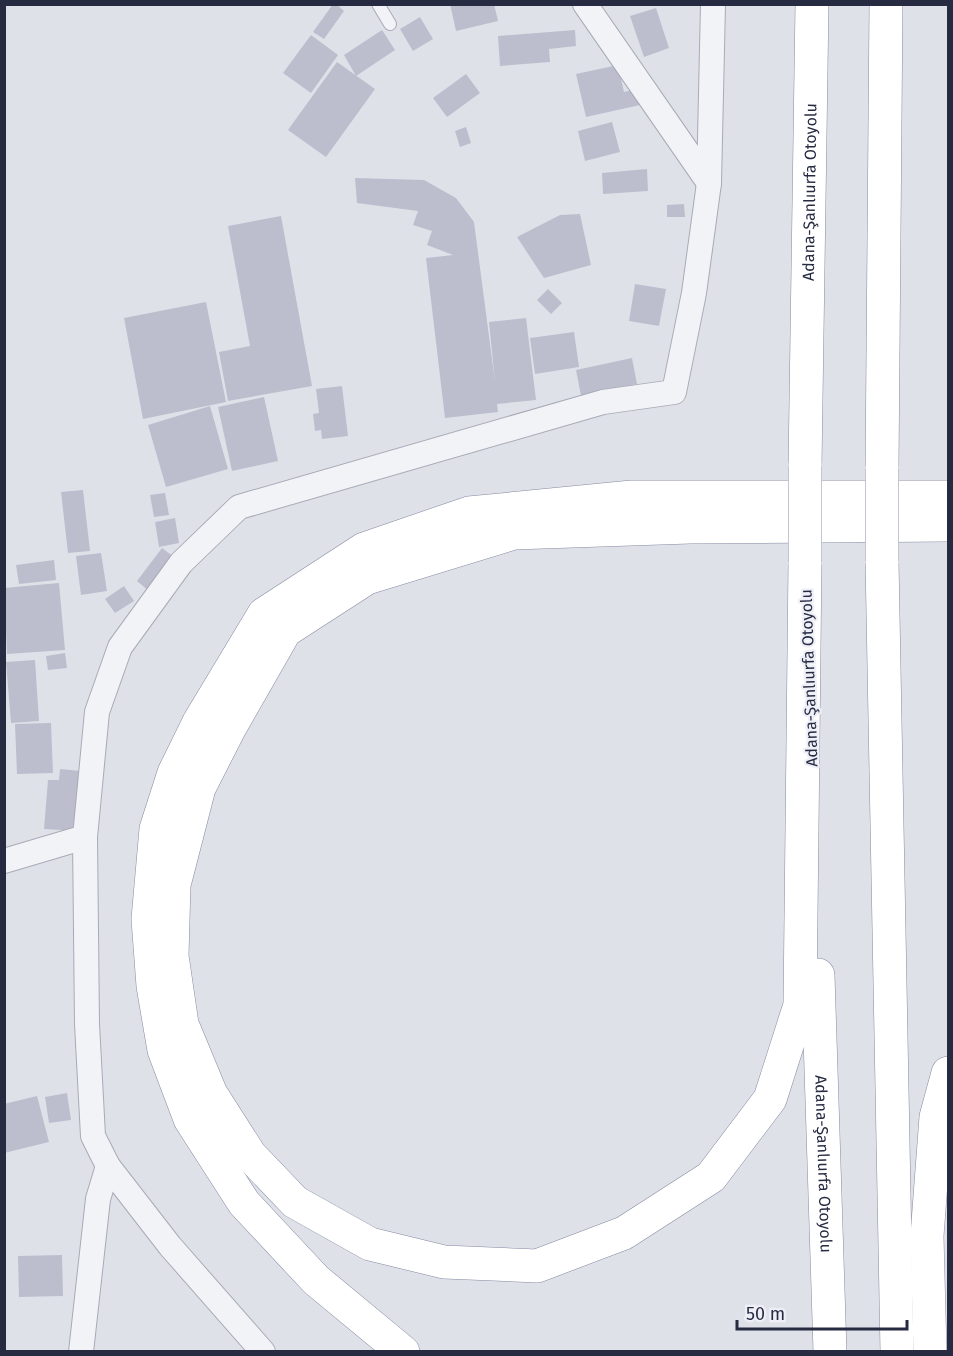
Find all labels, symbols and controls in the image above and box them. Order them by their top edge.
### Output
street label: Adana-Şanlıurfa Otoyolu [798,103,820,281]
street label: Adana-Şanlıurfa Otoyolu [796,589,823,767]
street label: Adana-Şanlıurfa Otoyolu [812,1075,836,1253]
scale bar [737,1293,906,1331]
text: 50 m [746,1303,785,1325]

